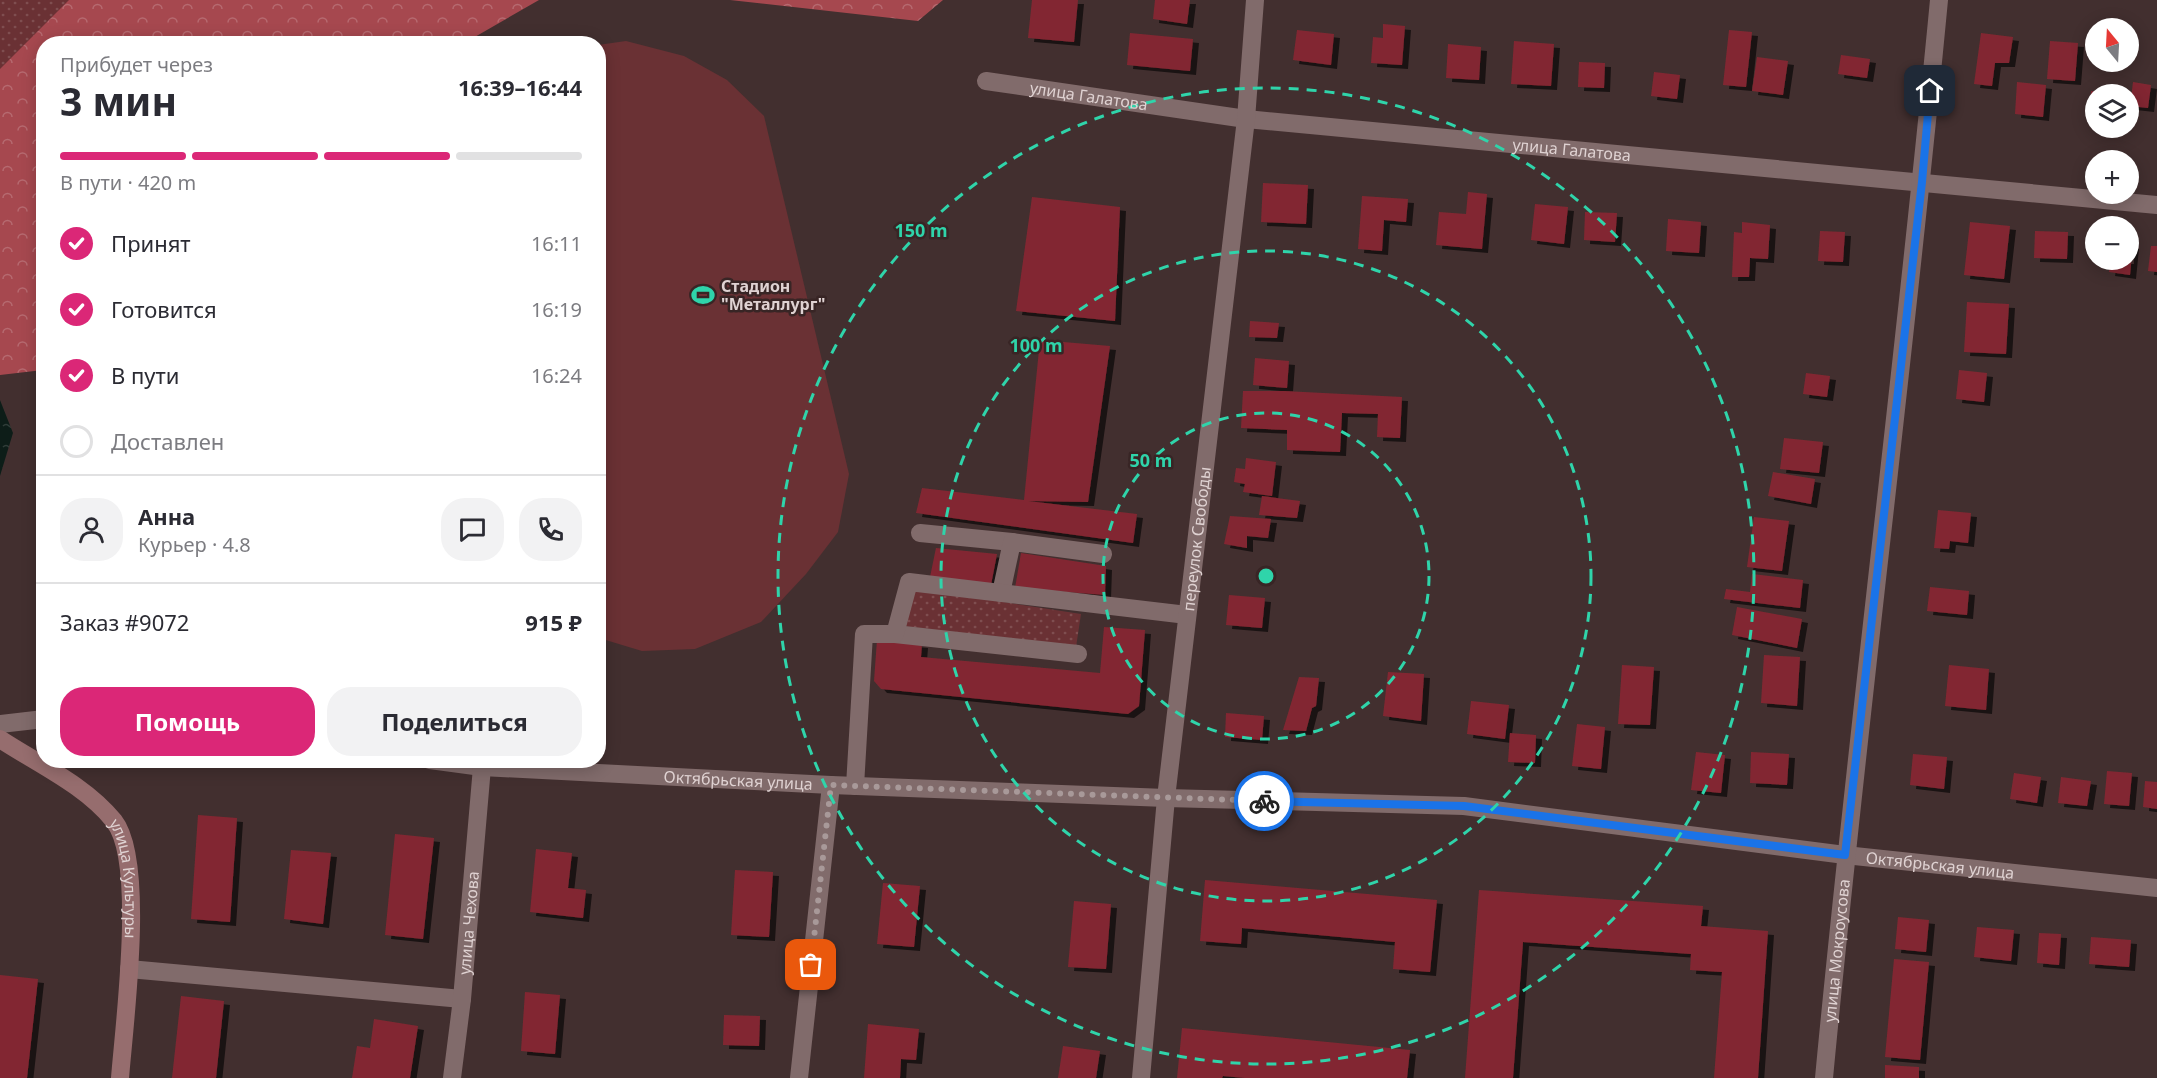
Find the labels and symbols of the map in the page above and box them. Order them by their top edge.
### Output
north arrow [2085,18,2139,72]
pin [1904,65,1955,116]
street label: улица Галатова [1028,77,1149,116]
street label: улица Галатова [1512,133,1632,166]
text: 150 m [894,218,948,242]
place label: Стадион "Металлург" [721,275,826,315]
sports icon: Стадион "Металлург" [690,282,716,308]
text: 100 m [1009,333,1063,357]
text: 50 m [1130,448,1172,472]
street label: переулок Свободы [1177,466,1216,612]
centre of rings [1256,566,1276,586]
street label: Октябрьская улица [663,765,813,795]
courier [1234,771,1294,831]
street label: улица Культуры [104,814,142,939]
street label: Октябрьская улица [1865,846,2015,884]
street label: улица Чехова [453,870,484,976]
street label: улица Мокроусова [1818,878,1855,1023]
pin [785,939,836,990]

